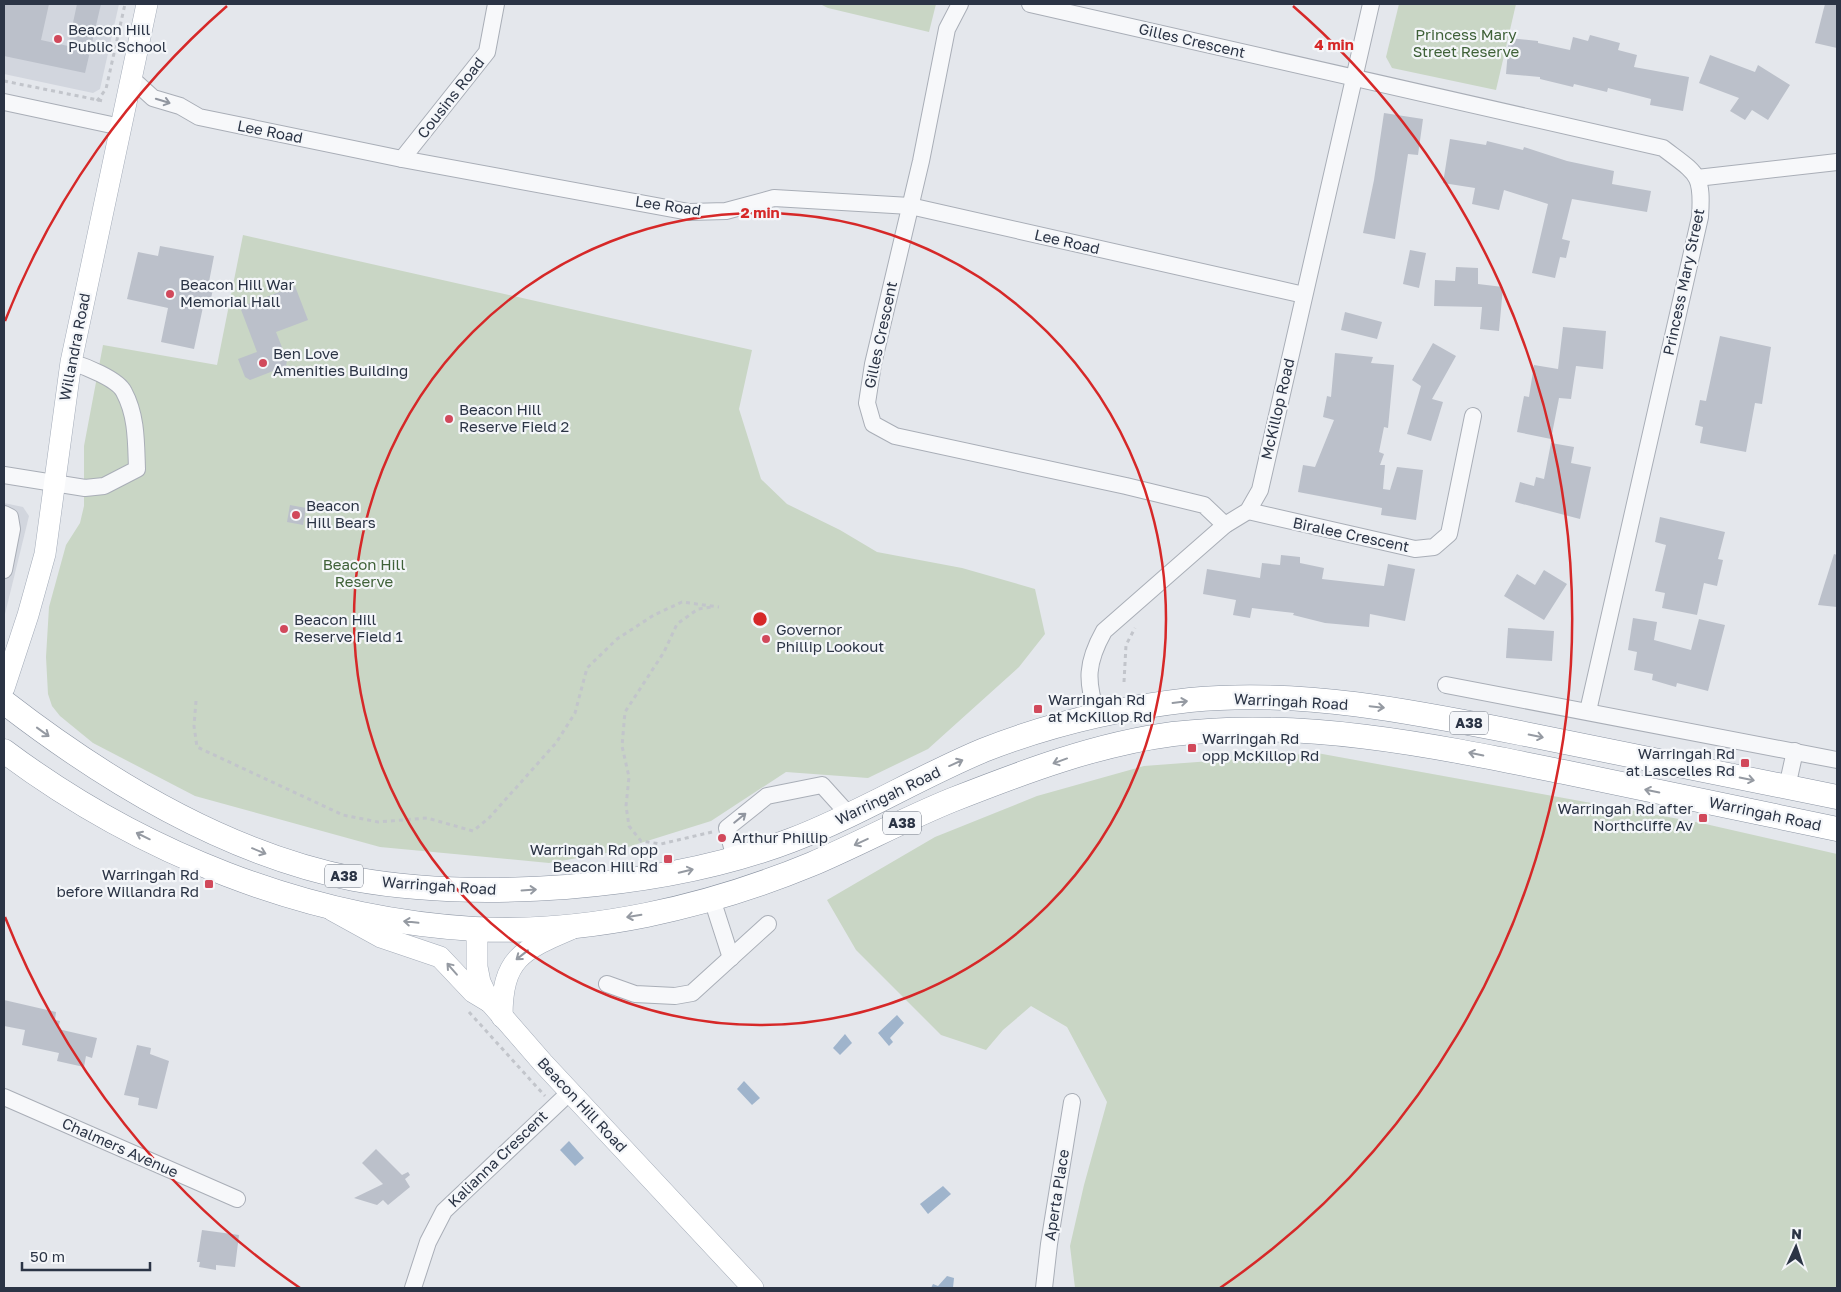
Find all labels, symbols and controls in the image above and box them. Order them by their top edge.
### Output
street label: Gilles Crescent [1137,19,1247,61]
place label: Beacon Hill Public School [68,20,167,55]
park label: Princess Mary Street Reserve [1413,25,1520,60]
marker: Beacon Hill Public School [52,33,64,45]
text: 4 min [1314,35,1354,53]
street label: Cousins Road [413,53,487,142]
one-way arrow [154,96,170,106]
street label: Lee Road [236,116,304,146]
street label: Lee Road [634,191,702,219]
text: 2 min [740,203,780,221]
street label: Princess Mary Street [1659,207,1707,357]
street label: Lee Road [1033,225,1102,257]
place label: Beacon Hill War Memorial Hall [180,275,294,310]
street label: Gilles Crescent [860,280,900,390]
marker: Beacon Hill War Memorial Hall [164,288,176,300]
street label: Willandra Road [55,291,93,402]
place label: Ben Love Amenities Building [273,344,408,379]
street label: McKillop Road [1257,356,1297,461]
marker: Ben Love Amenities Building [257,357,269,369]
place label: Beacon Hill Reserve Field 2 [459,400,569,435]
marker: Beacon Hill Reserve Field 2 [443,413,455,425]
place label: Beacon Hill Bears [306,496,376,531]
marker: Beacon Hill Bears [290,509,302,521]
street label: Biralee Crescent [1291,513,1411,555]
park label: Beacon Hill Reserve [323,555,405,590]
place label: Beacon Hill Reserve Field 1 [294,610,403,645]
centre of rings [751,610,769,628]
place label: Governor Phillip Lookout [776,620,884,655]
marker: Beacon Hill Reserve Field 1 [278,623,290,635]
marker: Governor Phillip Lookout [760,633,772,645]
street label: Warringah Road [1233,689,1349,713]
place label: Warringah Rd at McKillop Rd [1048,690,1152,725]
one-way arrow [1171,697,1187,707]
one-way arrow [1368,702,1384,712]
marker: Warringah Rd at McKillop Rd [1032,703,1044,715]
road number: A38 [1450,711,1488,734]
one-way arrow [35,727,49,737]
place label: Warringah Rd opp McKillop Rd [1202,729,1319,764]
one-way arrow [1528,732,1544,742]
marker: Warringah Rd opp McKillop Rd [1186,742,1198,754]
place label: Warringah Rd at Lascelles Rd [1626,744,1735,779]
one-way arrow [1468,749,1484,759]
one-way arrow [1053,757,1069,766]
marker: Warringah Rd at Lascelles Rd [1739,757,1751,769]
one-way arrow [948,758,963,768]
street label: Warringah Road [832,762,943,828]
one-way arrow [1739,775,1755,784]
one-way arrow [1645,785,1661,795]
street label: Warringah Road [1707,792,1823,834]
place label: Warringah Rd after Northcliffe Av [1557,799,1694,834]
road number: A38 [883,811,921,834]
one-way arrow [733,812,746,823]
marker: Warringah Rd after Northcliffe Av [1697,812,1709,824]
place label: Arthur Phillip [732,828,828,846]
one-way arrow [136,831,151,840]
marker: Arthur Phillip [716,832,728,844]
one-way arrow [854,837,869,847]
place label: Warringah Rd opp Beacon Hill Rd [530,840,658,875]
one-way arrow [251,846,266,856]
marker: Warringah Rd opp Beacon Hill Rd [662,853,674,865]
road number: A38 [325,864,363,888]
place label: Warringah Rd before Willandra Rd [57,865,199,900]
one-way arrow [677,866,693,875]
street label: Warringah Road [381,872,497,898]
marker: Warringah Rd before Willandra Rd [203,878,215,890]
one-way arrow [521,885,537,894]
one-way arrow [626,912,642,922]
one-way arrow [403,917,419,927]
one-way arrow [516,949,529,960]
one-way arrow [446,963,458,976]
street label: Beacon Hill Road [534,1053,631,1155]
street label: Kalianna Crescent [444,1106,551,1210]
street label: Chalmers Avenue [60,1113,182,1181]
street label: Aperta Place [1040,1148,1072,1242]
north arrow [1771,1222,1821,1272]
text: N [1791,1225,1802,1242]
scale bar [22,1240,150,1272]
text: 50 m [30,1247,65,1265]

